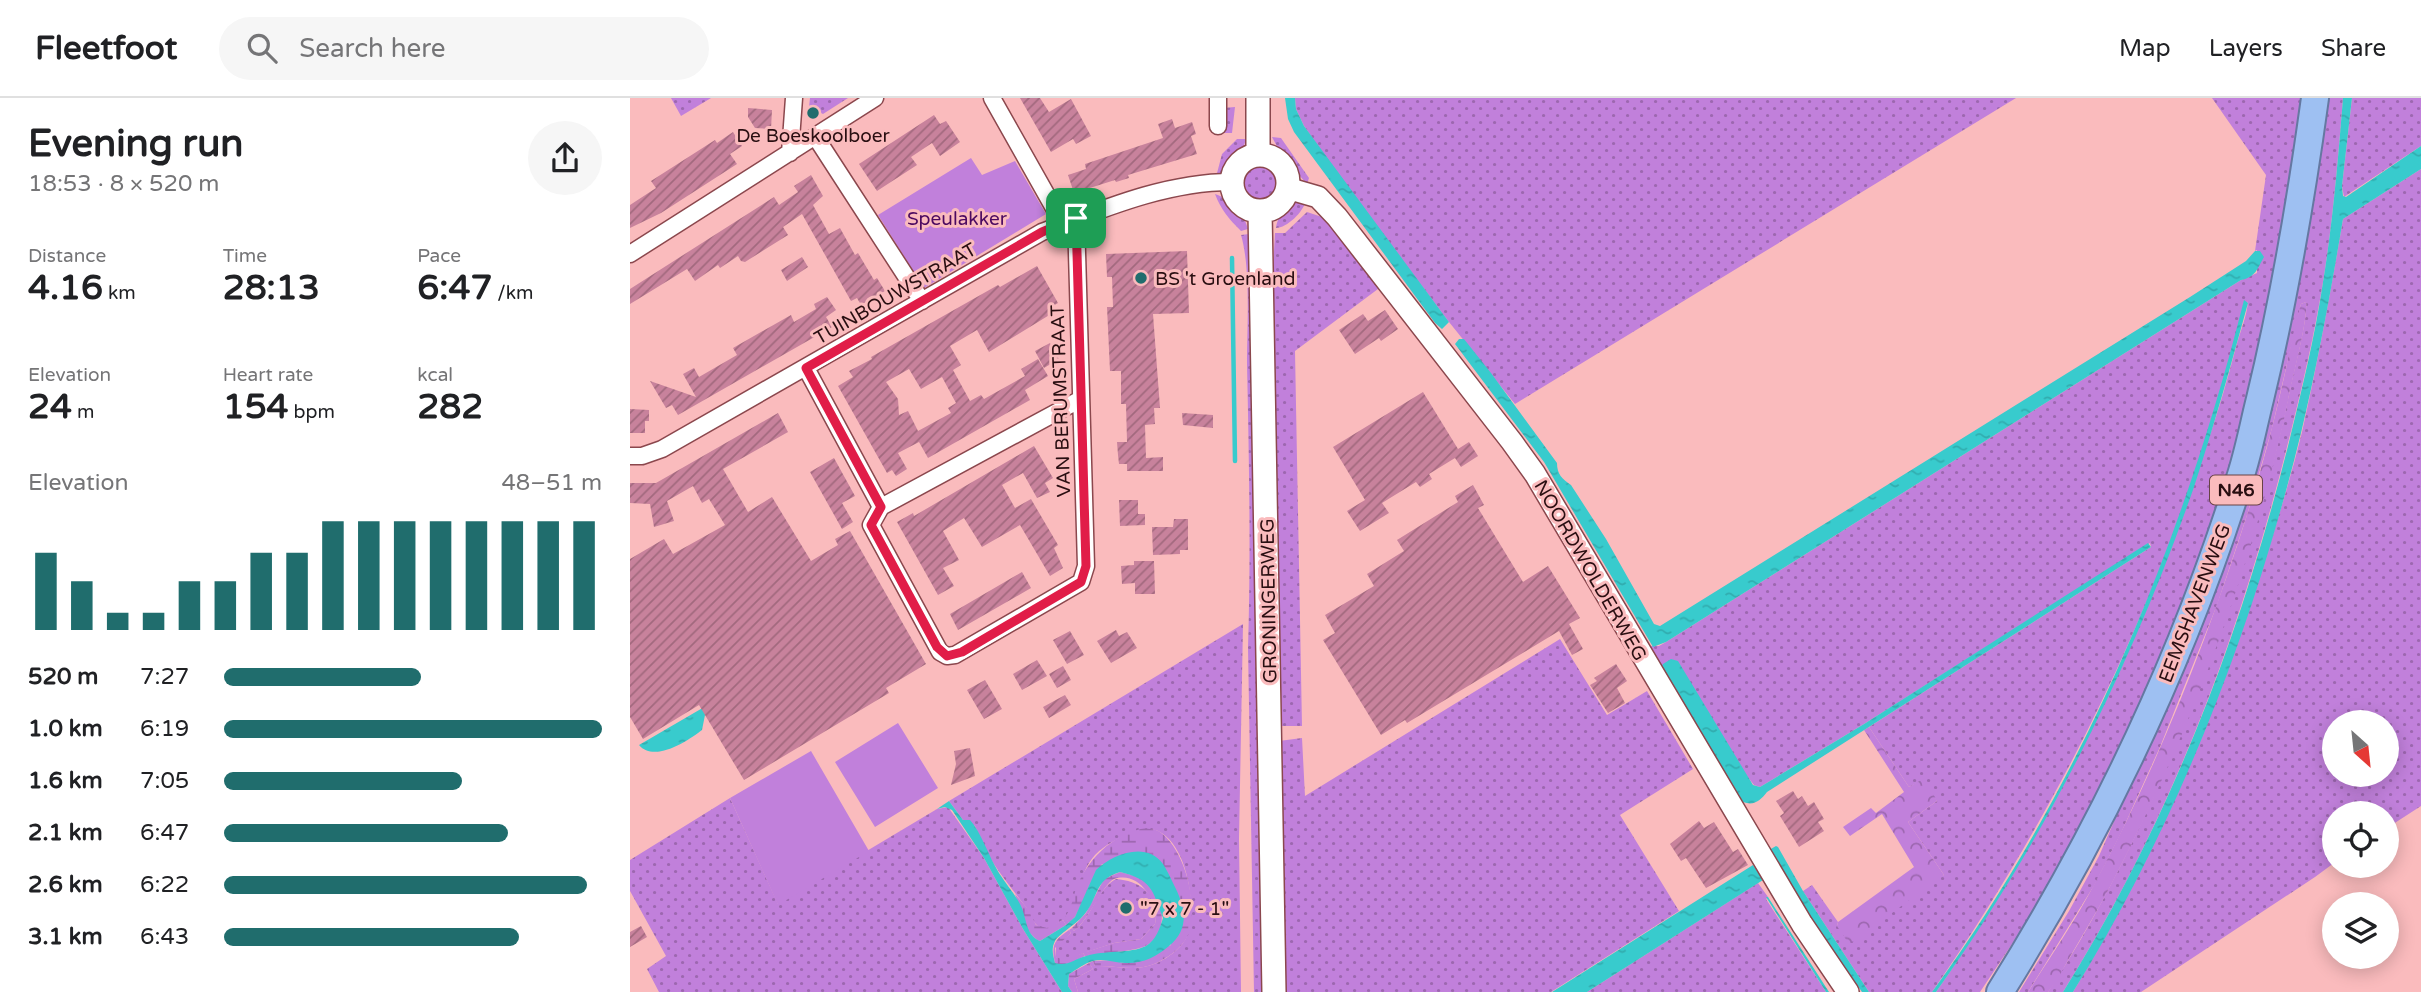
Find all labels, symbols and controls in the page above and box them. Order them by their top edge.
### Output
search box [219,17,709,80]
text: Fleetfoot [35,29,177,68]
icon: search [243,29,281,67]
text: Search here [299,33,445,64]
text: Map [2119,34,2171,63]
text: Layers [2209,34,2283,63]
text: Share [2321,34,2386,63]
marker: De Boeskoolboer [805,105,821,121]
text: Evening run [28,121,243,167]
button: share [528,121,602,195]
place label: De Boeskoolboer [736,125,891,147]
text: 18:53 · 8 × 520 m [28,170,219,198]
pin [1046,188,1106,248]
icon: arrive [1057,199,1095,237]
park label: Speulakker [907,208,1008,230]
street label: TUINBOUWSTRAAT [811,238,981,349]
text: Distance [28,245,106,267]
text: Time [223,245,267,267]
text: Pace [417,245,461,267]
text: 4.16 [28,267,103,309]
text: 28:13 [223,267,320,309]
text: 6:47 [417,267,492,309]
place label: BS 't Groenland [1155,268,1295,290]
marker: BS 't Groenland [1133,270,1149,286]
text: km [103,282,136,304]
text: /km [492,282,534,304]
street label: VAN BERUMSTRAAT [1047,304,1075,498]
text: Elevation [28,364,111,386]
text: Heart rate [223,364,313,386]
text: kcal [417,364,453,386]
text: 24 [28,386,72,428]
text: 154 [223,386,289,428]
text: 282 [417,386,483,428]
text: m [72,401,94,423]
text: bpm [289,401,335,423]
text: Elevation [28,469,129,497]
text: 48–51 m [501,469,602,497]
street label: NOORDWOLDERWEG [1529,476,1651,665]
road number: N46 [2210,476,2262,504]
street label: GRONINGERWEG [1257,518,1281,684]
street label: EEMSHAVENWEG [2155,521,2235,686]
text: 520 m [28,663,98,691]
text: 7:27 [140,663,189,691]
north arrow [2322,710,2399,788]
map controls [2322,710,2399,969]
text: 1.0 km [28,715,103,743]
text: 6:19 [140,715,189,743]
text: 1.6 km [28,767,103,795]
text: 7:05 [140,767,189,795]
button: locate [2322,801,2399,878]
text: 2.1 km [28,819,103,847]
text: 6:47 [140,819,189,847]
text: 2.6 km [28,871,103,899]
text: 6:22 [140,871,189,899]
button: layers [2322,892,2399,969]
place label: "7 x 7 - 1" [1140,898,1229,920]
marker: "7 x 7 - 1" [1118,900,1134,916]
text: 3.1 km [28,923,103,951]
text: 6:43 [140,923,189,951]

